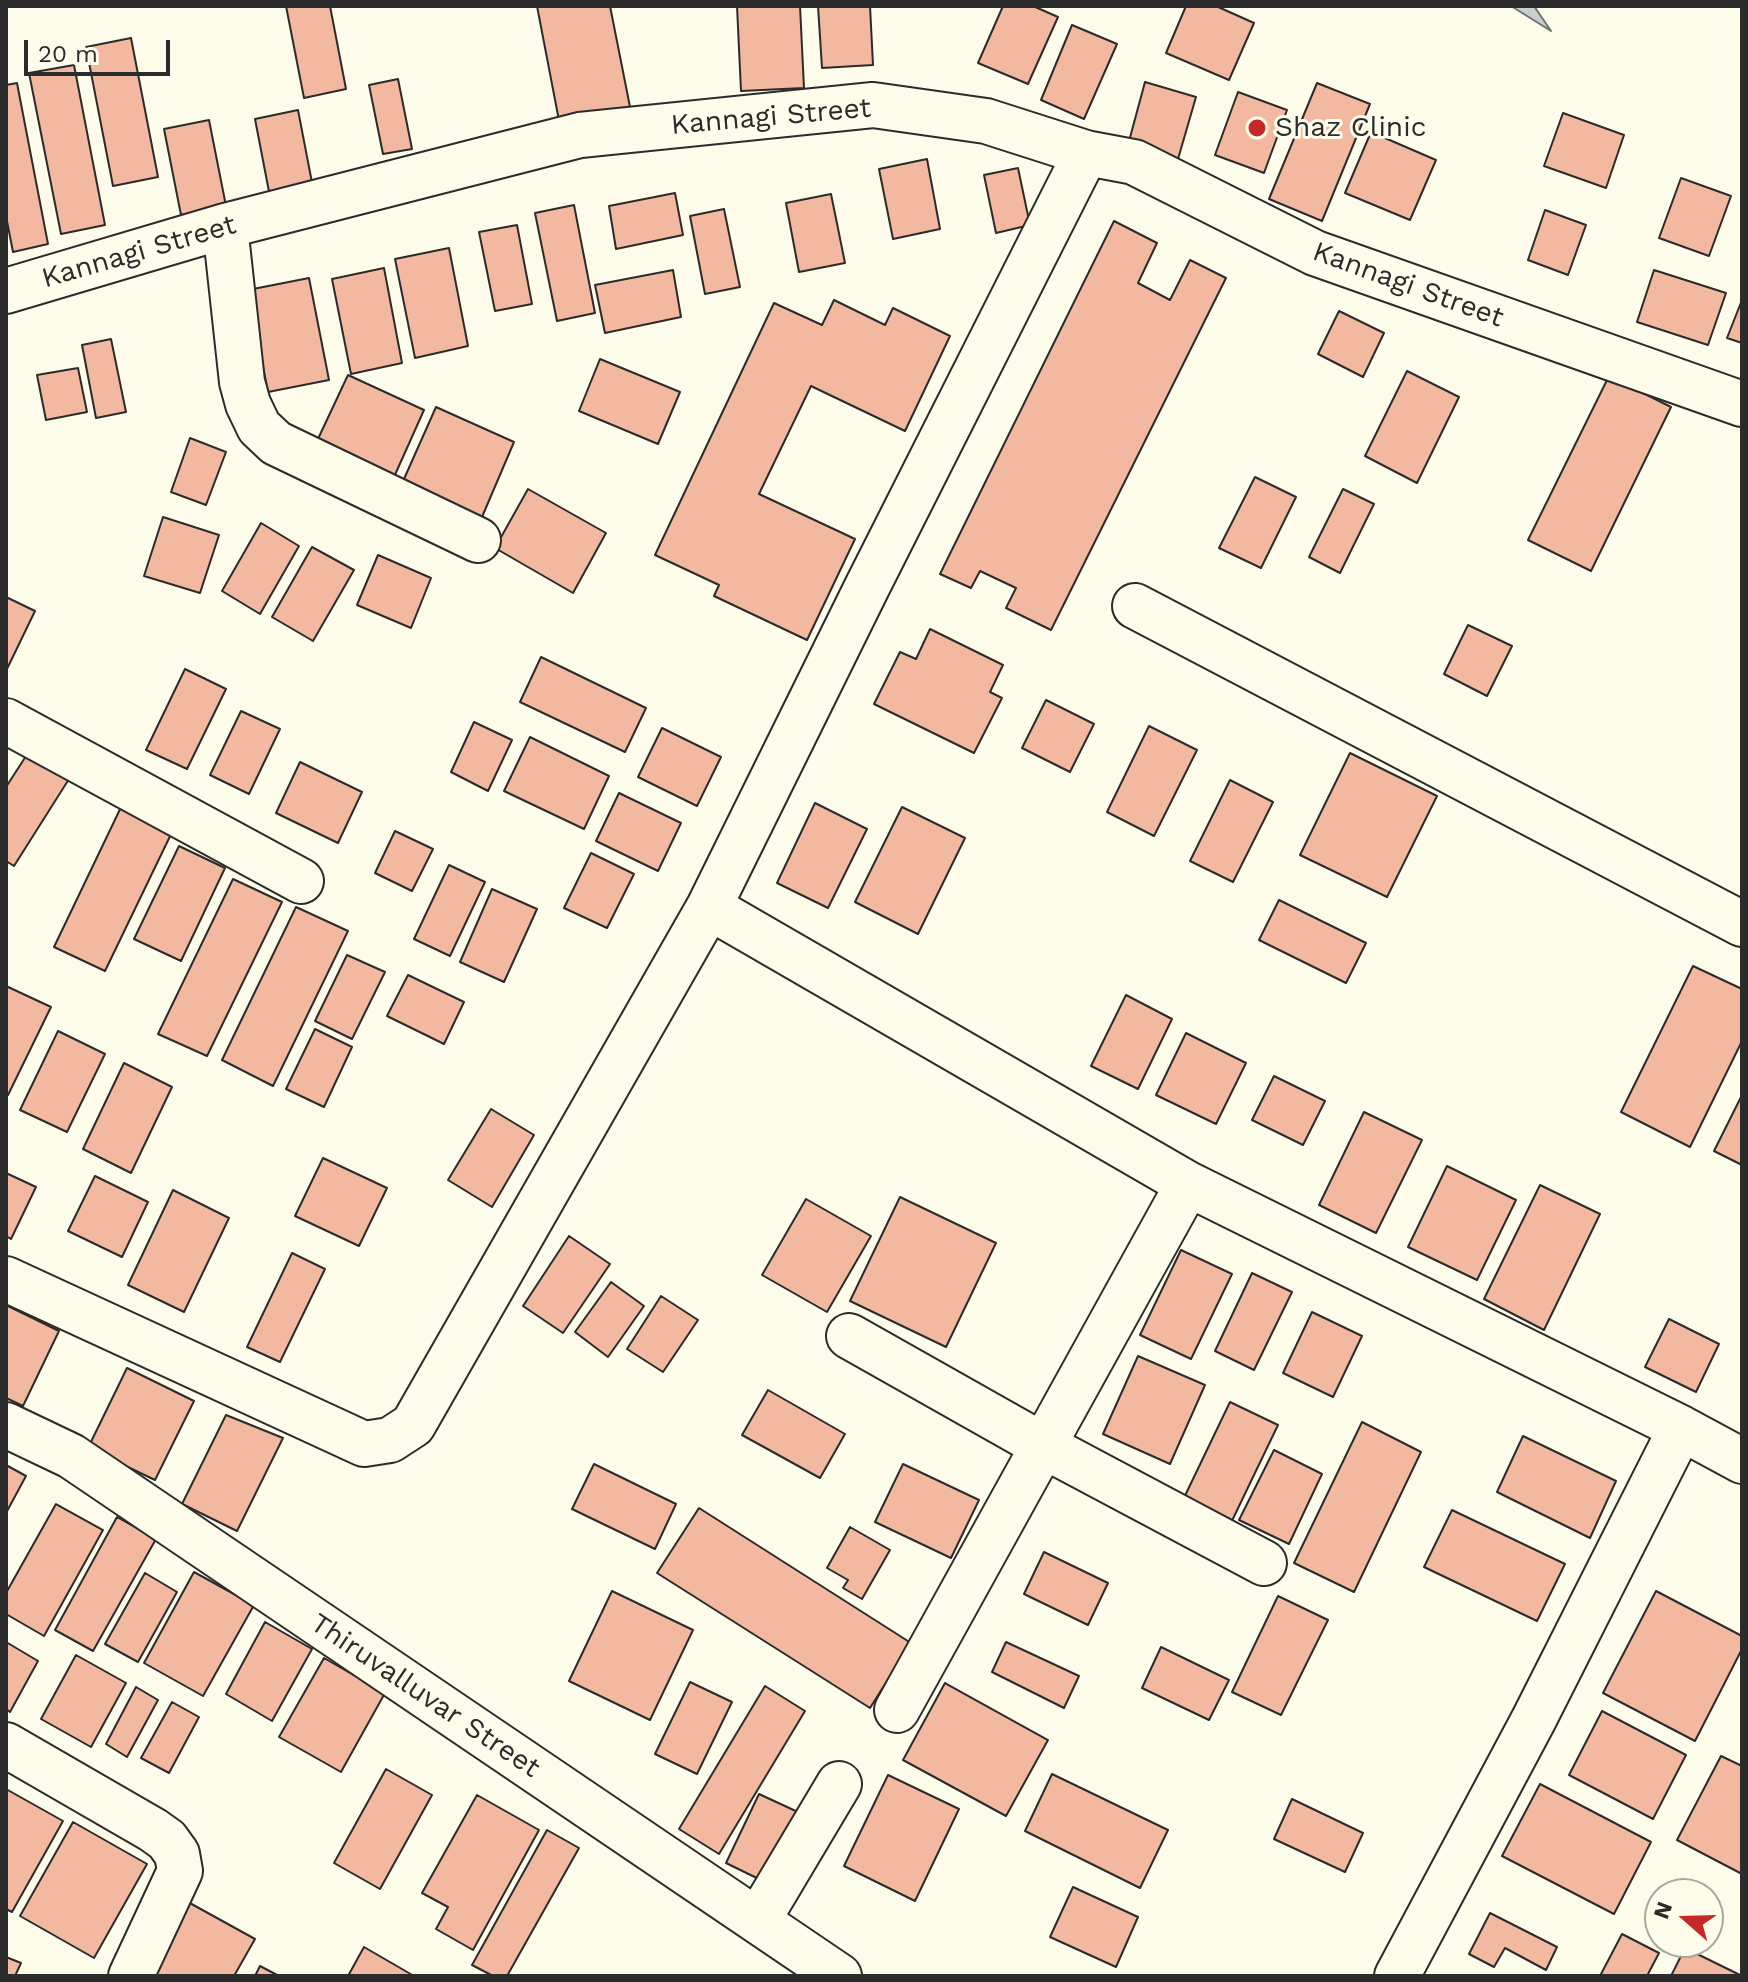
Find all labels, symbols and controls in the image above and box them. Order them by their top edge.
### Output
scale bar [28,24,174,74]
text: 20 m [38,40,98,68]
street label: Kannagi Street [670,92,872,142]
place label: Shaz Clinic [1275,111,1426,145]
marker: Shaz Clinic [1246,117,1268,139]
street label: Kannagi Street [38,208,240,296]
street label: Kannagi Street [1308,235,1508,335]
street label: Thiruvalluvar Street [304,1607,546,1785]
north arrow [1644,1878,1724,1958]
text: N [1648,1898,1677,1922]

